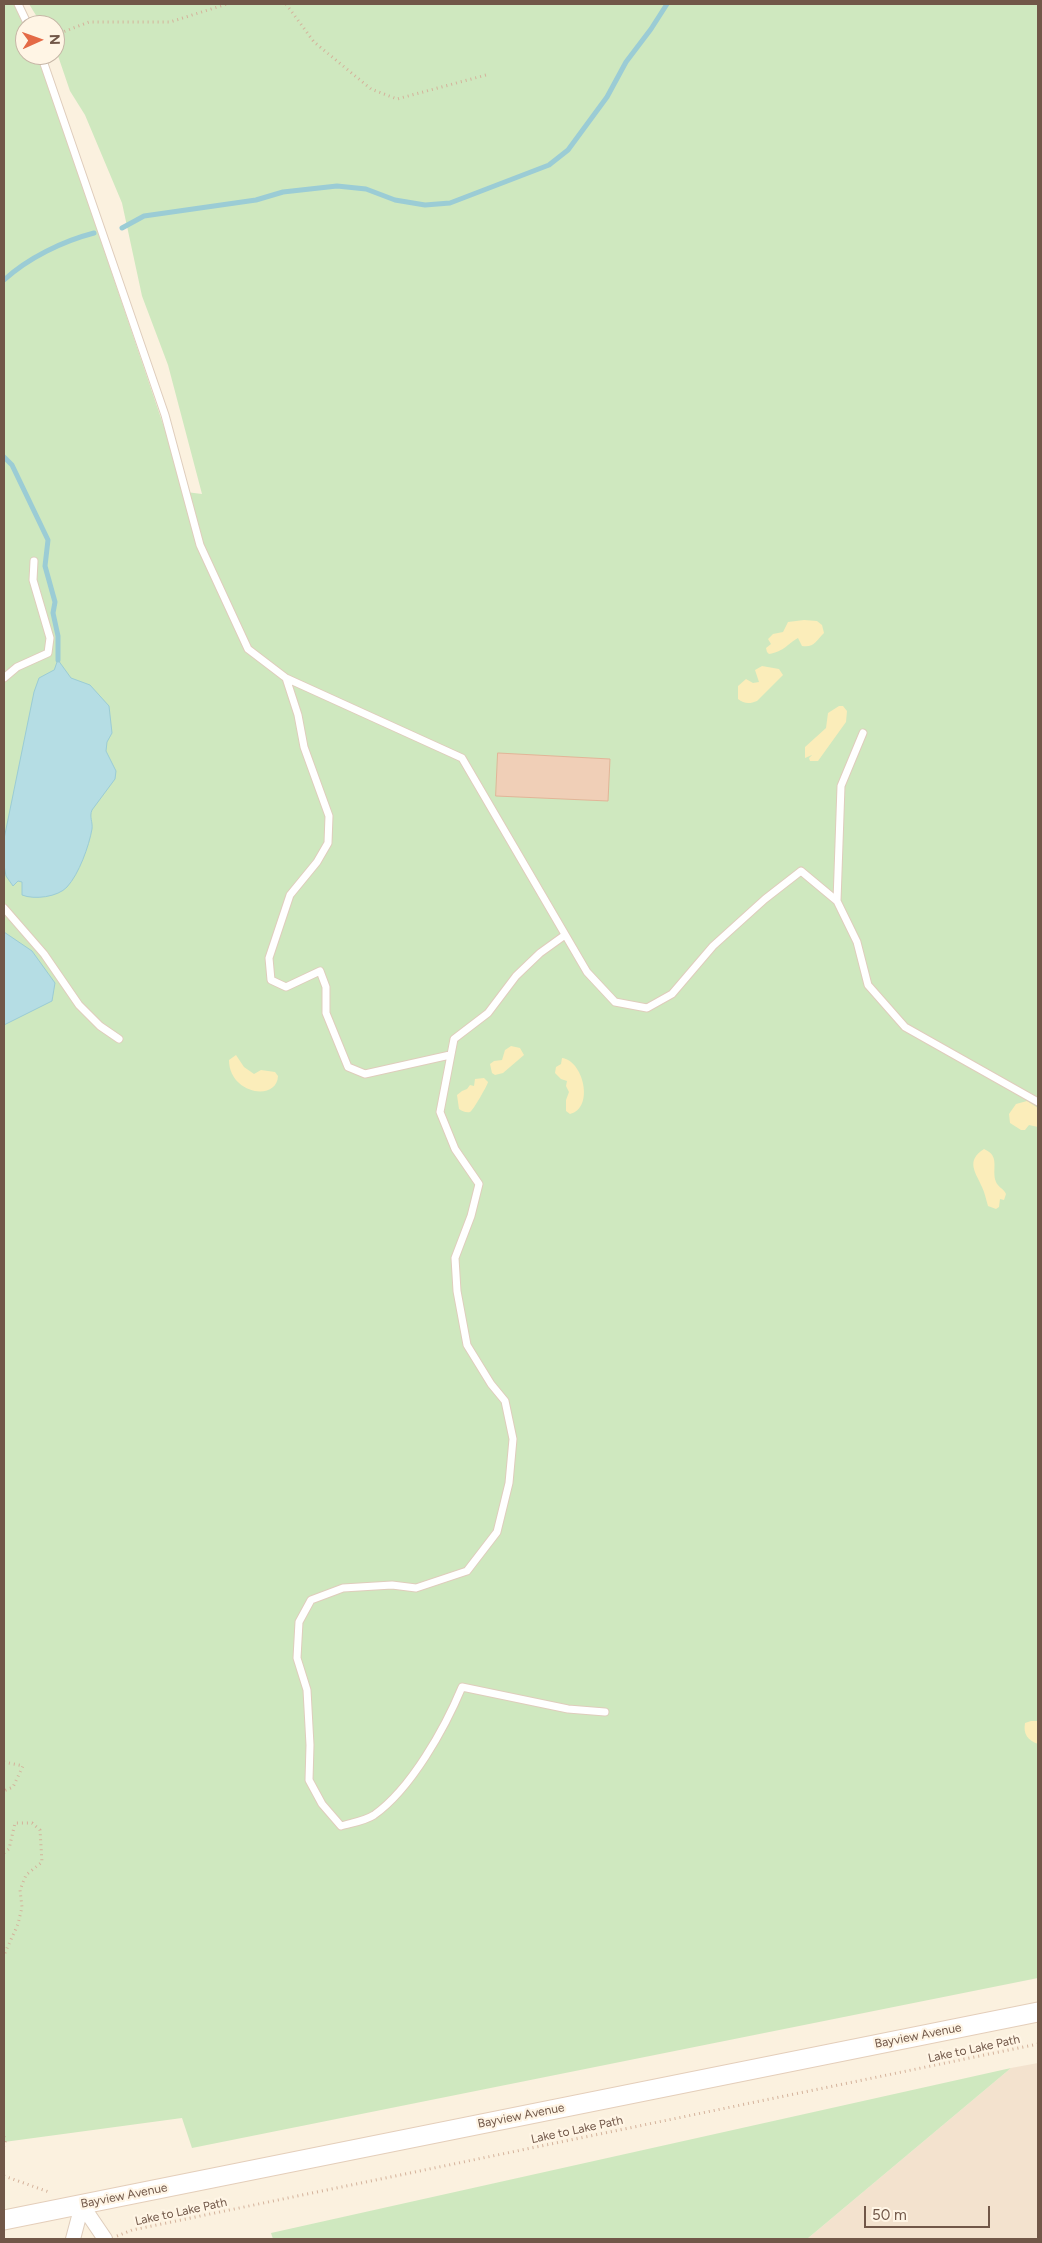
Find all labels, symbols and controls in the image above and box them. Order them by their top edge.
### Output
north arrow [15,15,65,65]
text: N [46,34,63,45]
street label: Bayview Avenue [873,2021,963,2051]
street label: Lake to Lake Path [927,2032,1021,2066]
street label: Bayview Avenue [476,2101,566,2131]
street label: Lake to Lake Path [530,2113,624,2147]
street label: Bayview Avenue [79,2181,169,2211]
street label: Lake to Lake Path [134,2195,228,2229]
scale bar [867,2196,993,2228]
text: 50 m [872,2206,907,2224]

